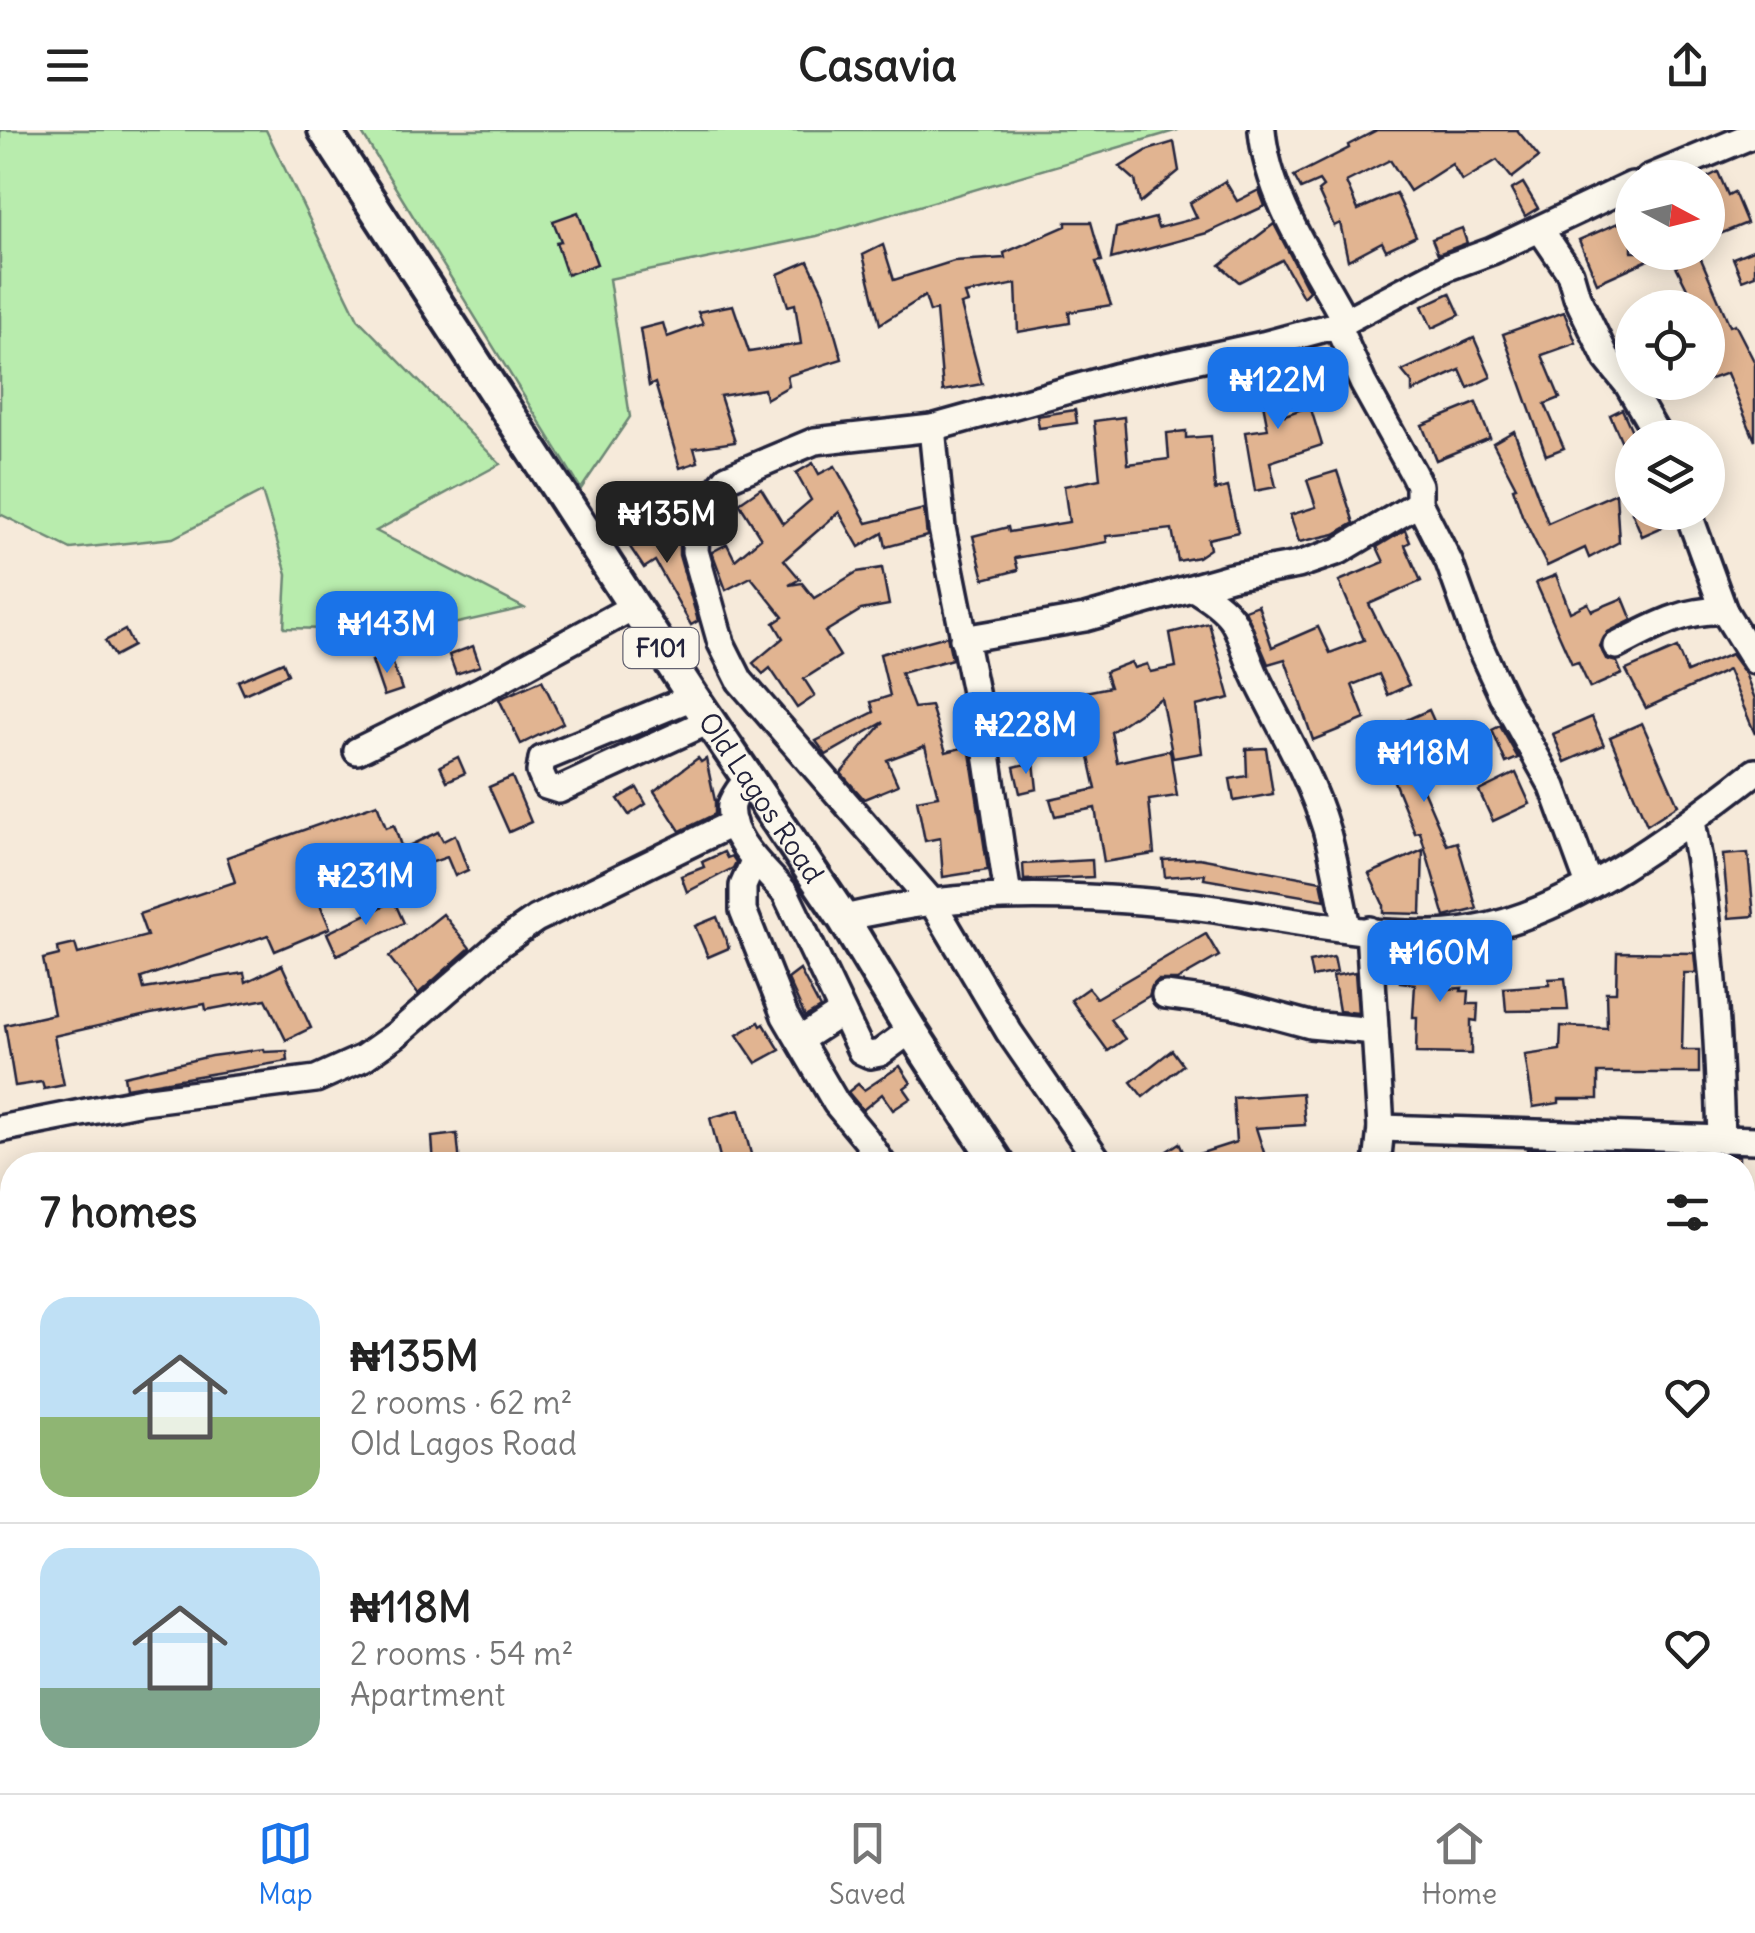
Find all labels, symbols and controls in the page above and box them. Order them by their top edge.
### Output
text: Casavia [798,37,957,93]
icon: menu [40,38,95,93]
icon: share [1660,38,1715,93]
north arrow [1615,160,1725,270]
map controls [1615,160,1725,530]
button: locate [1615,290,1725,400]
pin: ₦122M [1208,347,1348,432]
text: ₦122M [1230,359,1326,400]
button: layers [1615,420,1725,530]
pin: ₦135M [597,481,737,566]
text: ₦135M [618,493,716,534]
pin: ₦143M [317,591,457,676]
text: ₦143M [338,603,436,644]
road number: F101 [624,628,698,668]
pin: ₦228M [956,692,1096,777]
text: ₦228M [975,704,1077,745]
street label: Old Lagos Road [691,705,832,890]
pin: ₦118M [1354,720,1494,805]
text: ₦118M [1378,732,1470,773]
pin: ₦231M [296,843,436,928]
text: ₦231M [317,855,415,896]
pin: ₦160M [1370,920,1510,1005]
text: ₦160M [1389,932,1491,973]
icon: filters [1660,1185,1715,1240]
text: 7 homes [40,1186,197,1238]
text: ₦135M [350,1330,479,1382]
icon: home [120,1337,240,1457]
icon: heart [1660,1370,1715,1425]
text: 2 rooms · 62 m² [350,1382,573,1423]
text: Old Lagos Road [350,1423,577,1464]
text: ₦118M [350,1581,472,1633]
icon: home [120,1588,240,1708]
icon: heart [1660,1621,1715,1676]
text: 2 rooms · 54 m² [350,1633,573,1674]
text: Apartment [350,1674,505,1715]
tab: Map [258,1816,313,1912]
tab: Saved [829,1816,906,1912]
tab: Home [1422,1816,1497,1912]

